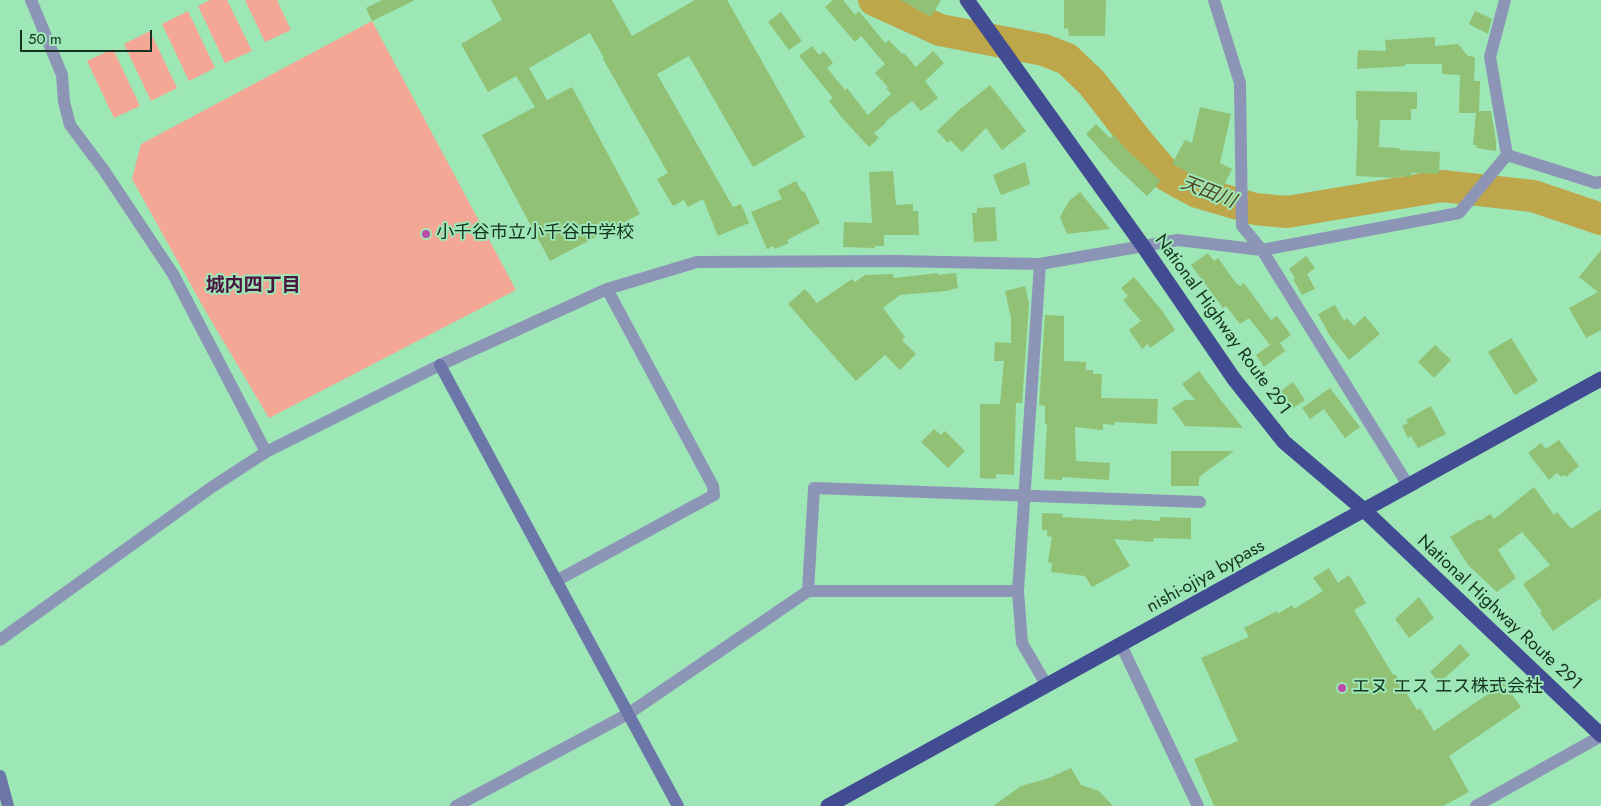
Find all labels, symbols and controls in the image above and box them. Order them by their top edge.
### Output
scale bar [22,20,155,52]
text: 50 m [28,28,62,50]
water label: 天田川 [1177,172,1239,214]
place label: 小千谷市立小千谷中学校 [436,223,634,245]
marker: 小千谷市立小千谷中学校 [420,228,432,240]
street label: National Highway Route 291 [1149,231,1295,419]
district label: 城内四丁目 [206,275,300,297]
street label: National Highway Route 291 [1412,531,1586,695]
street label: nishi-ojiya bypass [1143,536,1269,618]
place label: エヌ エス エス株式会社 [1352,677,1543,699]
marker: エヌ エス エス株式会社 [1336,682,1348,694]

